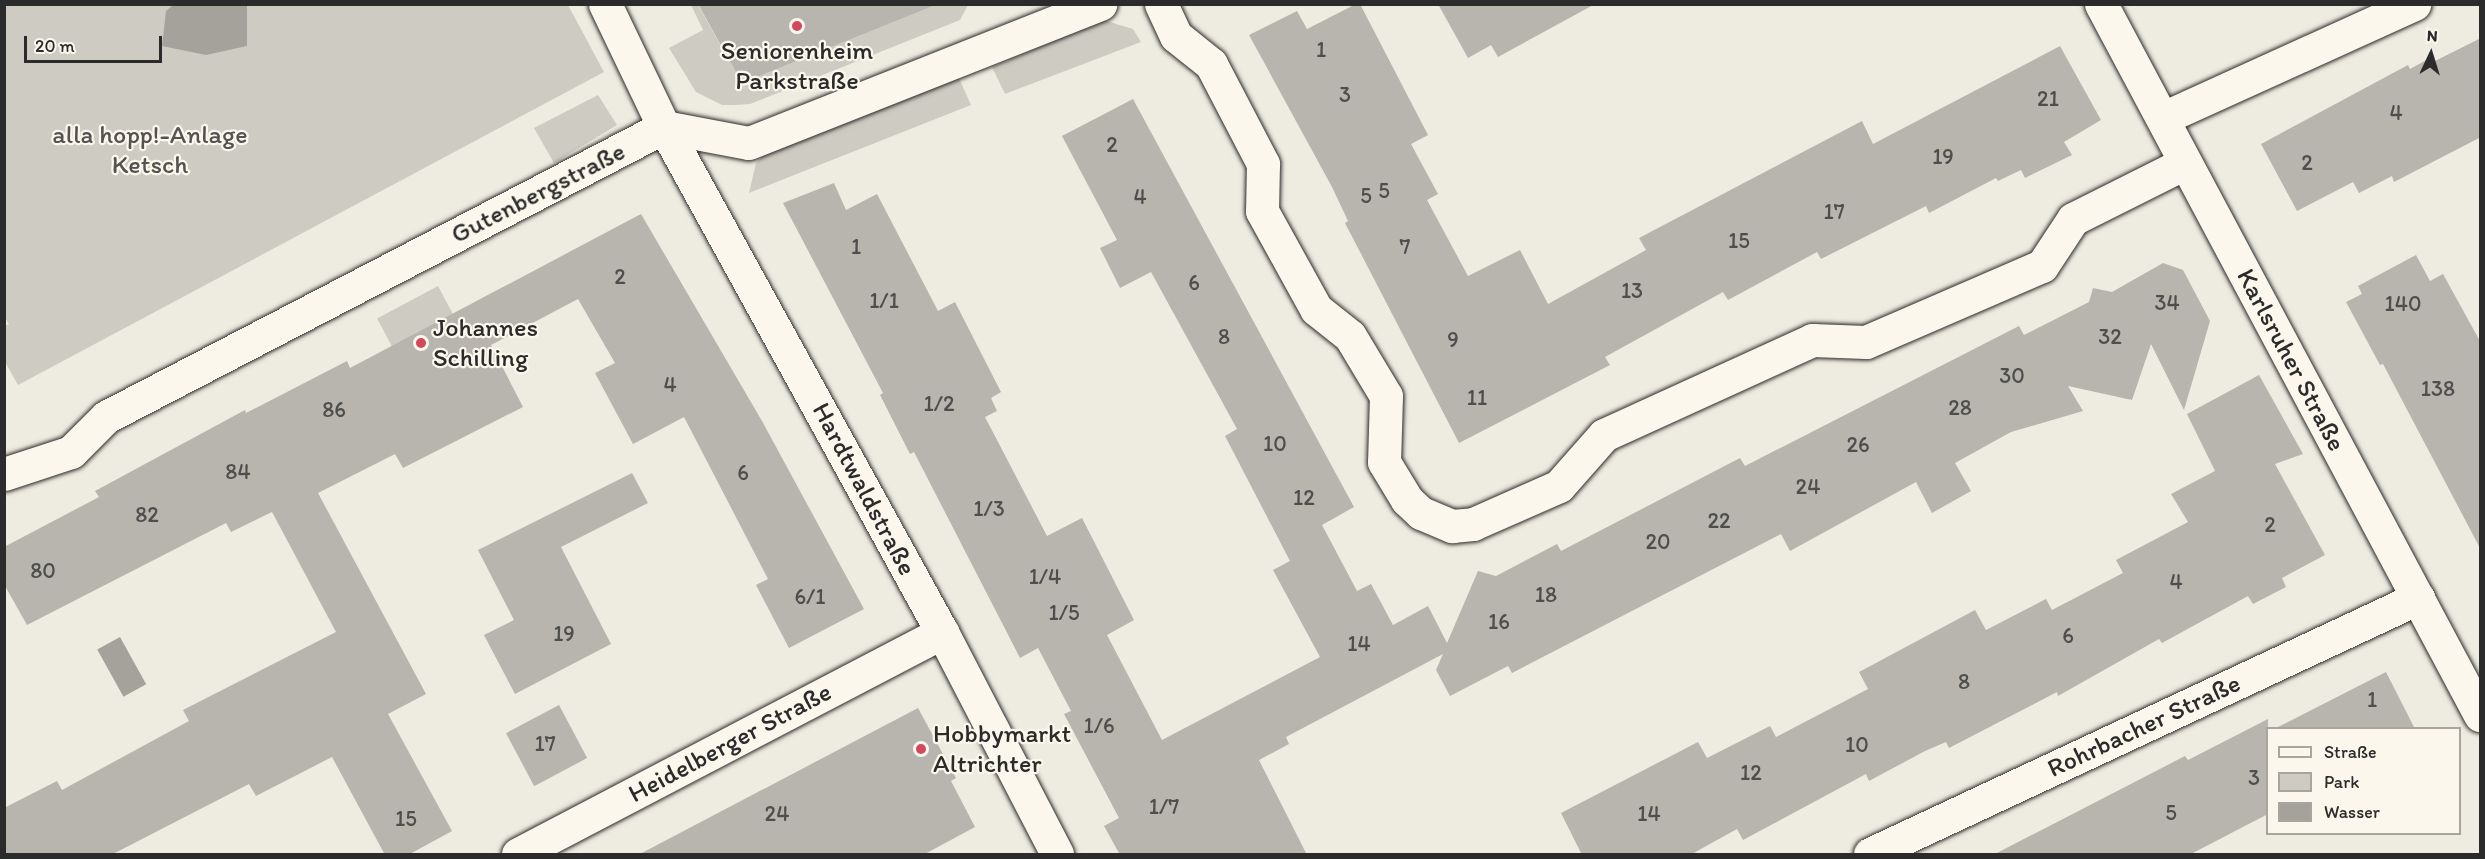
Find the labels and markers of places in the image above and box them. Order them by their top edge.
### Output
marker: Seniorenheim Parkstraße [790,19,804,33]
place label: Seniorenheim Parkstraße [721,35,873,96]
place label: Johannes Schilling [433,312,538,374]
marker: Johannes Schilling [414,336,428,350]
place label: Hobbymarkt Altrichter [933,718,1071,780]
marker: Hobbymarkt Altrichter [914,742,928,756]

